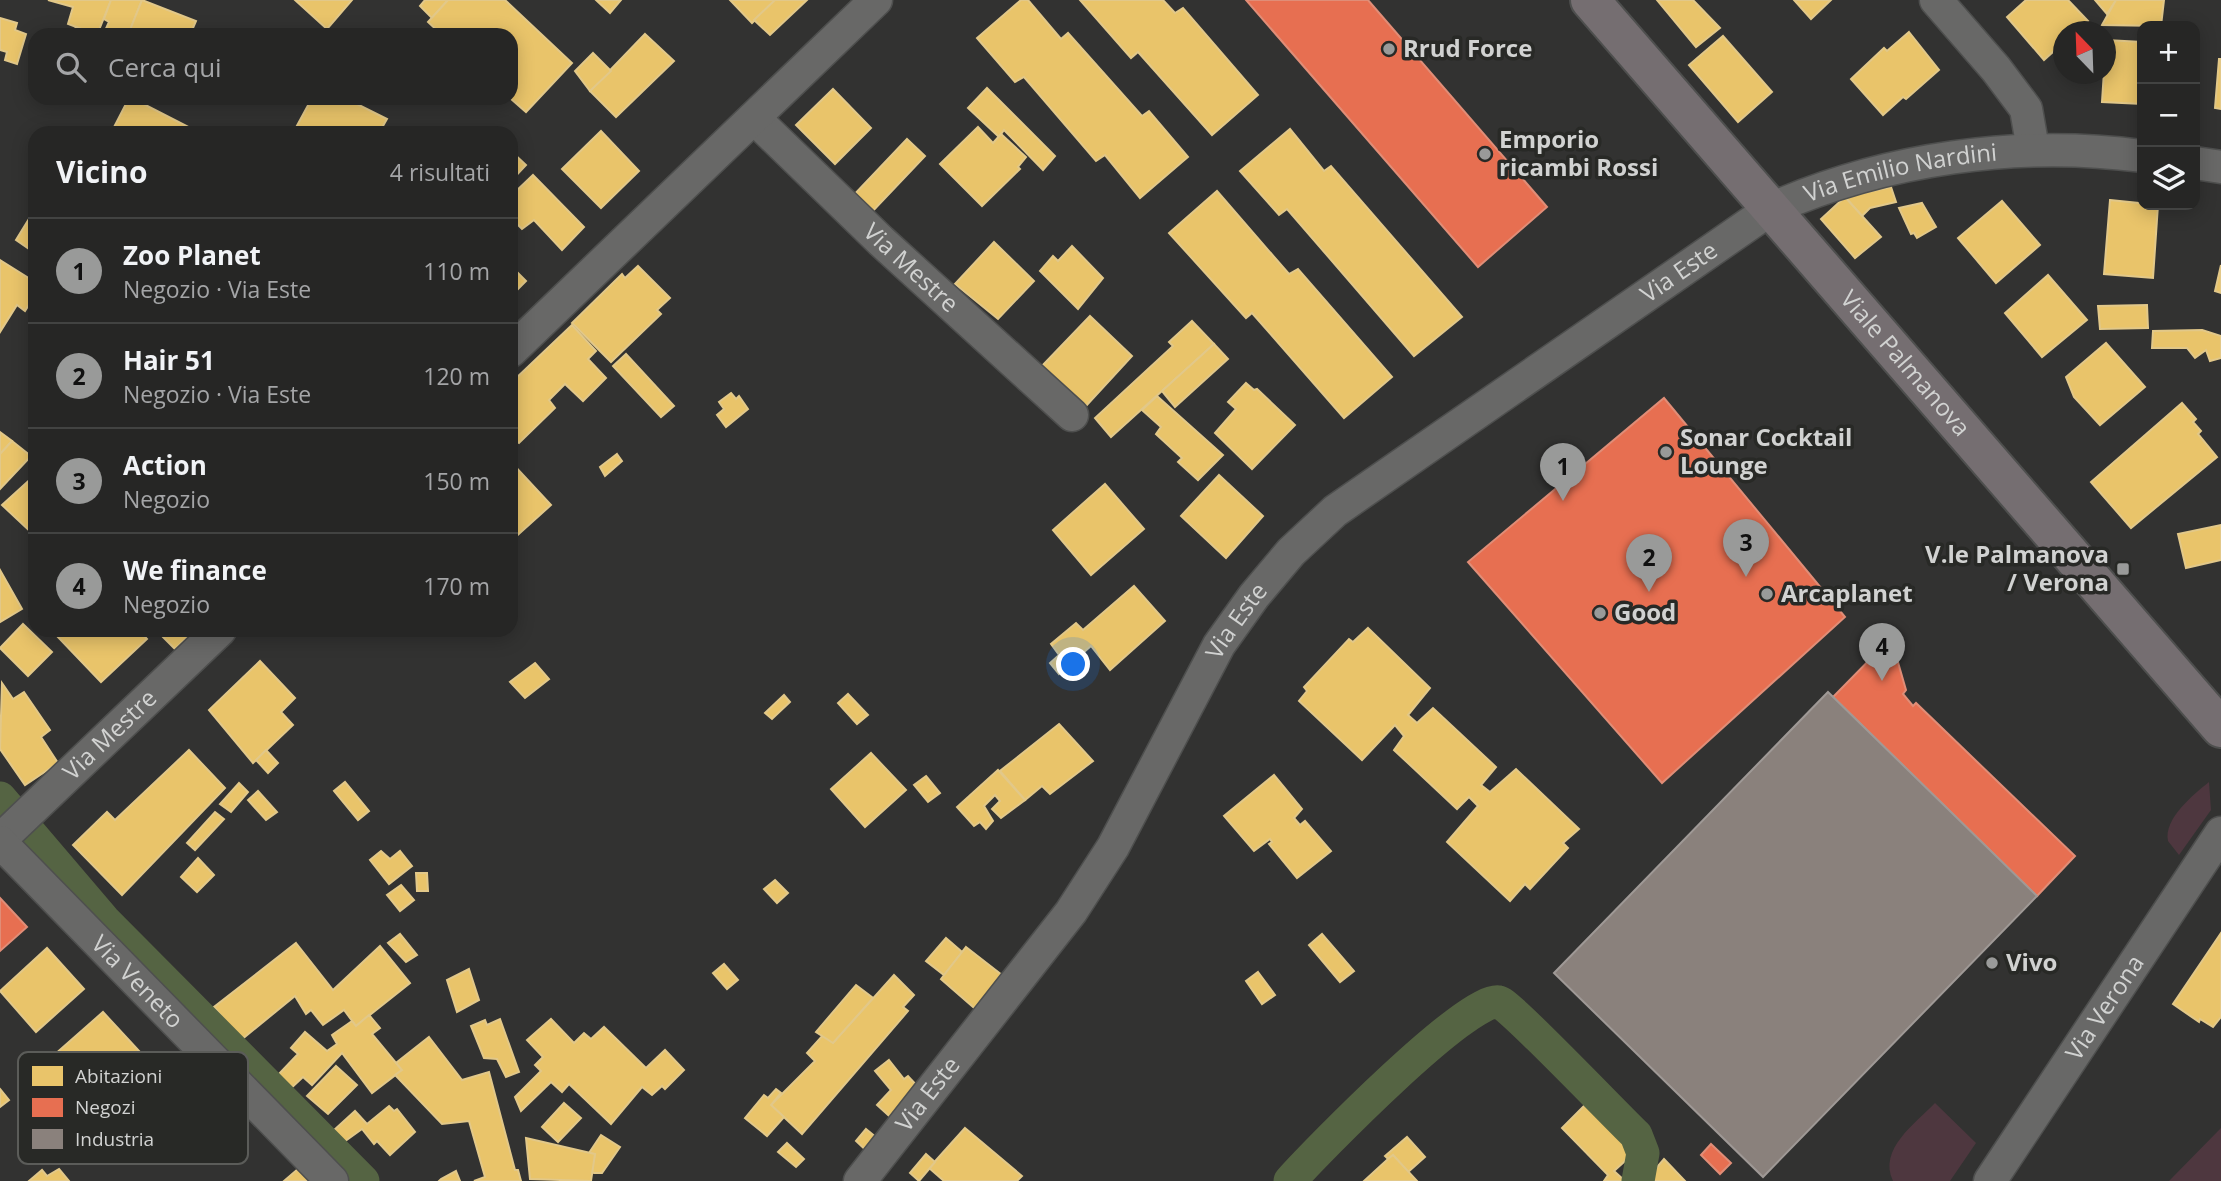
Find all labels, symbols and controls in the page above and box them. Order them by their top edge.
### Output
north arrow [2053,21,2116,84]
map controls [2137,21,2200,210]
button: + [2137,21,2200,84]
search box [28,28,518,105]
place label: Rrud Force [1403,31,1532,64]
marker: Rrud Force [1381,41,1397,57]
icon: search [52,48,90,86]
text: Cerca qui [108,49,222,85]
button: − [2137,84,2200,147]
place label: Emporio ricambi Rossi [1499,122,1658,183]
street label: Via Emilio Nardini [1799,135,1998,209]
marker: Emporio ricambi Rossi [1477,146,1493,162]
button: layers [2137,147,2200,210]
text: Vicino [56,151,148,192]
text: 4 risultati [390,156,490,188]
street label: Via Mestre [857,215,967,319]
street label: Via Este [1633,233,1723,310]
text: Zoo Planet [123,237,261,273]
text: 1 [72,255,86,287]
text: 110 m [423,255,490,287]
text: Negozio · Via Este [123,273,311,305]
street label: Viale Palmanova [1834,282,1979,443]
text: Hair 51 [123,342,215,378]
text: 2 [72,360,86,392]
text: 120 m [423,360,490,392]
text: Negozio · Via Este [123,378,311,410]
place label: Sonar Cocktail Lounge [1680,420,1852,481]
pin: 1 [1540,443,1586,501]
marker: Sonar Cocktail Lounge [1658,444,1674,460]
text: Action [123,447,207,483]
text: 3 [72,465,86,497]
text: 150 m [423,465,490,497]
text: Negozio [123,483,210,515]
pin: 3 [1723,519,1769,577]
pin: 2 [1626,534,1672,592]
place label: V.le Palmanova / Verona [1925,537,2109,598]
text: We finance [123,552,267,588]
marker: V.le Palmanova / Verona [2115,561,2131,577]
text: 4 [72,570,86,602]
text: 170 m [423,570,490,602]
street label: Via Este [1197,575,1274,664]
place label: Arcaplanet [1781,576,1913,609]
marker: Arcaplanet [1759,586,1775,602]
text: Negozio [123,588,210,620]
place label: Good [1614,595,1676,628]
marker: Good [1592,605,1608,621]
pin: 4 [1859,623,1905,681]
your location [1056,647,1090,681]
street label: Via Mestre [55,681,163,787]
street label: Via Veneto [85,927,192,1035]
place label: Vivo [2006,945,2057,978]
street label: Via Verona [2057,948,2151,1066]
marker: Vivo [1984,955,2000,971]
street label: Via Este [887,1049,966,1138]
legend [18,1052,248,1164]
text: Abitazioni [75,1063,162,1089]
text: Negozi [75,1094,135,1120]
text: Industria [75,1126,154,1152]

